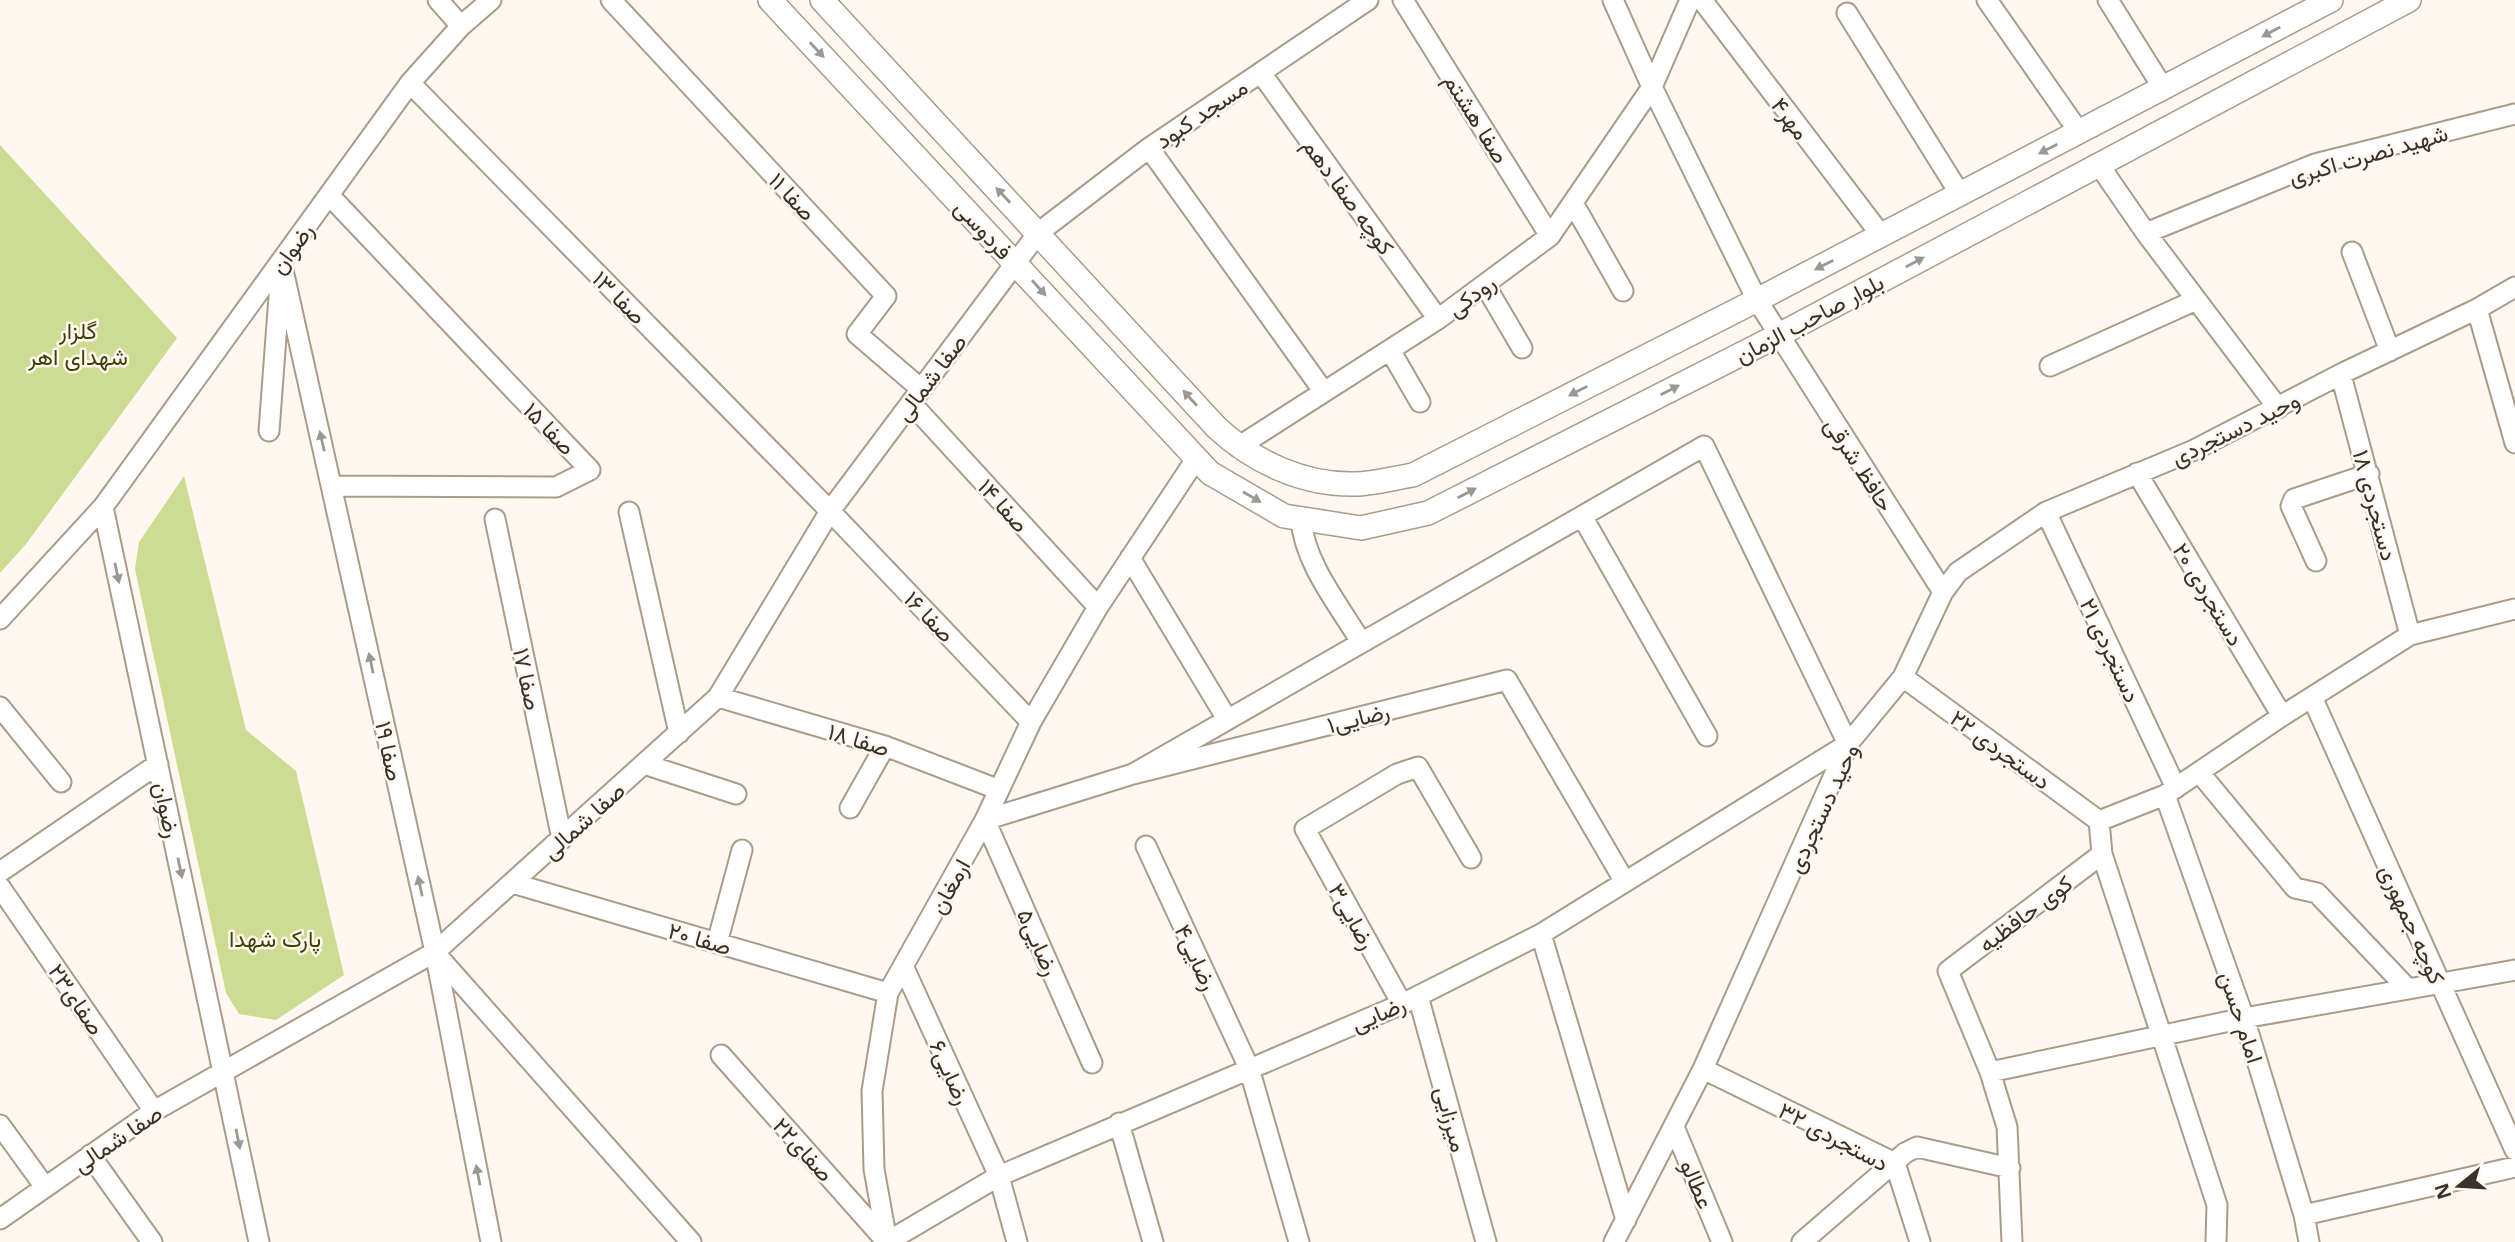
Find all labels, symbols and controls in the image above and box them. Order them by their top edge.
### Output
one-way arrow [2261,26,2281,37]
one-way arrow [808,41,824,58]
street label: صفا هشتم [1437,67,1517,169]
street label: مسجد کبود [1149,70,1253,156]
street label: مهر۴ [1764,90,1818,146]
street label: شهید نصرت اکبری [2285,116,2451,192]
street label: کوچه صفا دهم [1295,131,1403,262]
one-way arrow [2038,143,2058,154]
street label: صفا ۱۱ [762,165,824,227]
one-way arrow [995,186,1011,204]
street label: فردوسی [948,192,1020,266]
street label: رضوان [261,216,321,280]
one-way arrow [1905,257,1925,268]
one-way arrow [1814,259,1834,271]
street label: صفا ۱۳ [586,263,654,331]
street label: بلوار صاحب الزمان [1729,265,1889,371]
street label: رودکی [1440,266,1502,324]
one-way arrow [1030,279,1046,296]
park label: گلزار شهدای اهر [27,314,128,372]
street label: صفا شمالی [887,327,973,427]
street label: وحید دستجردی [2165,383,2305,473]
one-way arrow [1568,385,1588,396]
one-way arrow [1660,385,1680,396]
one-way arrow [1182,389,1198,407]
street label: صفا ۱۵ [517,394,583,462]
street label: حافظ شرقی [1818,411,1902,517]
one-way arrow [316,430,327,452]
street label: دستجردی ۱۸ [2346,446,2406,564]
street label: صفا ۱۴ [971,471,1037,539]
one-way arrow [1457,488,1477,499]
one-way arrow [1242,491,1262,503]
street label: دستجردی ۲۰ [2166,536,2252,652]
one-way arrow [112,562,123,584]
street label: صفا ۱۶ [897,583,963,649]
street label: دستجردی ۲۱ [2073,592,2149,708]
street label: صفا ۱۷ [506,645,550,713]
one-way arrow [365,652,376,674]
street label: رضایی۱ [1323,694,1393,740]
street label: دستجردی ۲۲ [1944,702,2058,796]
street label: صفا ۱۸ [824,715,894,763]
street label: صفا ۱۹ [368,718,412,784]
street label: وحید دستجردی [1778,738,1866,878]
street label: صفا شمالی [535,774,631,866]
street label: رضوان [146,779,190,841]
street label: ارمغان [921,853,977,919]
one-way arrow [175,857,186,879]
street label: کوچه جمهوری [2371,859,2454,989]
street label: کوی حافظیه [1971,867,2079,959]
one-way arrow [414,875,425,897]
street label: رضایی۳ [1322,877,1384,955]
street label: رضایی۵ [1010,903,1068,981]
street label: صفا ۲۰ [665,914,735,962]
street label: رضایی۴ [1168,919,1226,995]
park label: پارک شهدا [229,922,321,955]
street label: صفای۲۳ [41,957,113,1041]
street label: امام حسن [2212,967,2272,1067]
street label: رضایی [1346,987,1410,1039]
street label: رضایی۶ [923,1035,979,1109]
street label: میرزایی [1428,1083,1476,1155]
street label: دستجردی ۳۲ [1773,1094,1895,1178]
street label: صفا شمالی [66,1096,168,1180]
street label: صفای۲۲ [766,1110,842,1188]
one-way arrow [233,1128,244,1150]
north arrow [2424,1151,2494,1221]
street label: عطالو [1673,1155,1723,1213]
one-way arrow [472,1164,483,1186]
text: N [2428,1180,2458,1203]

